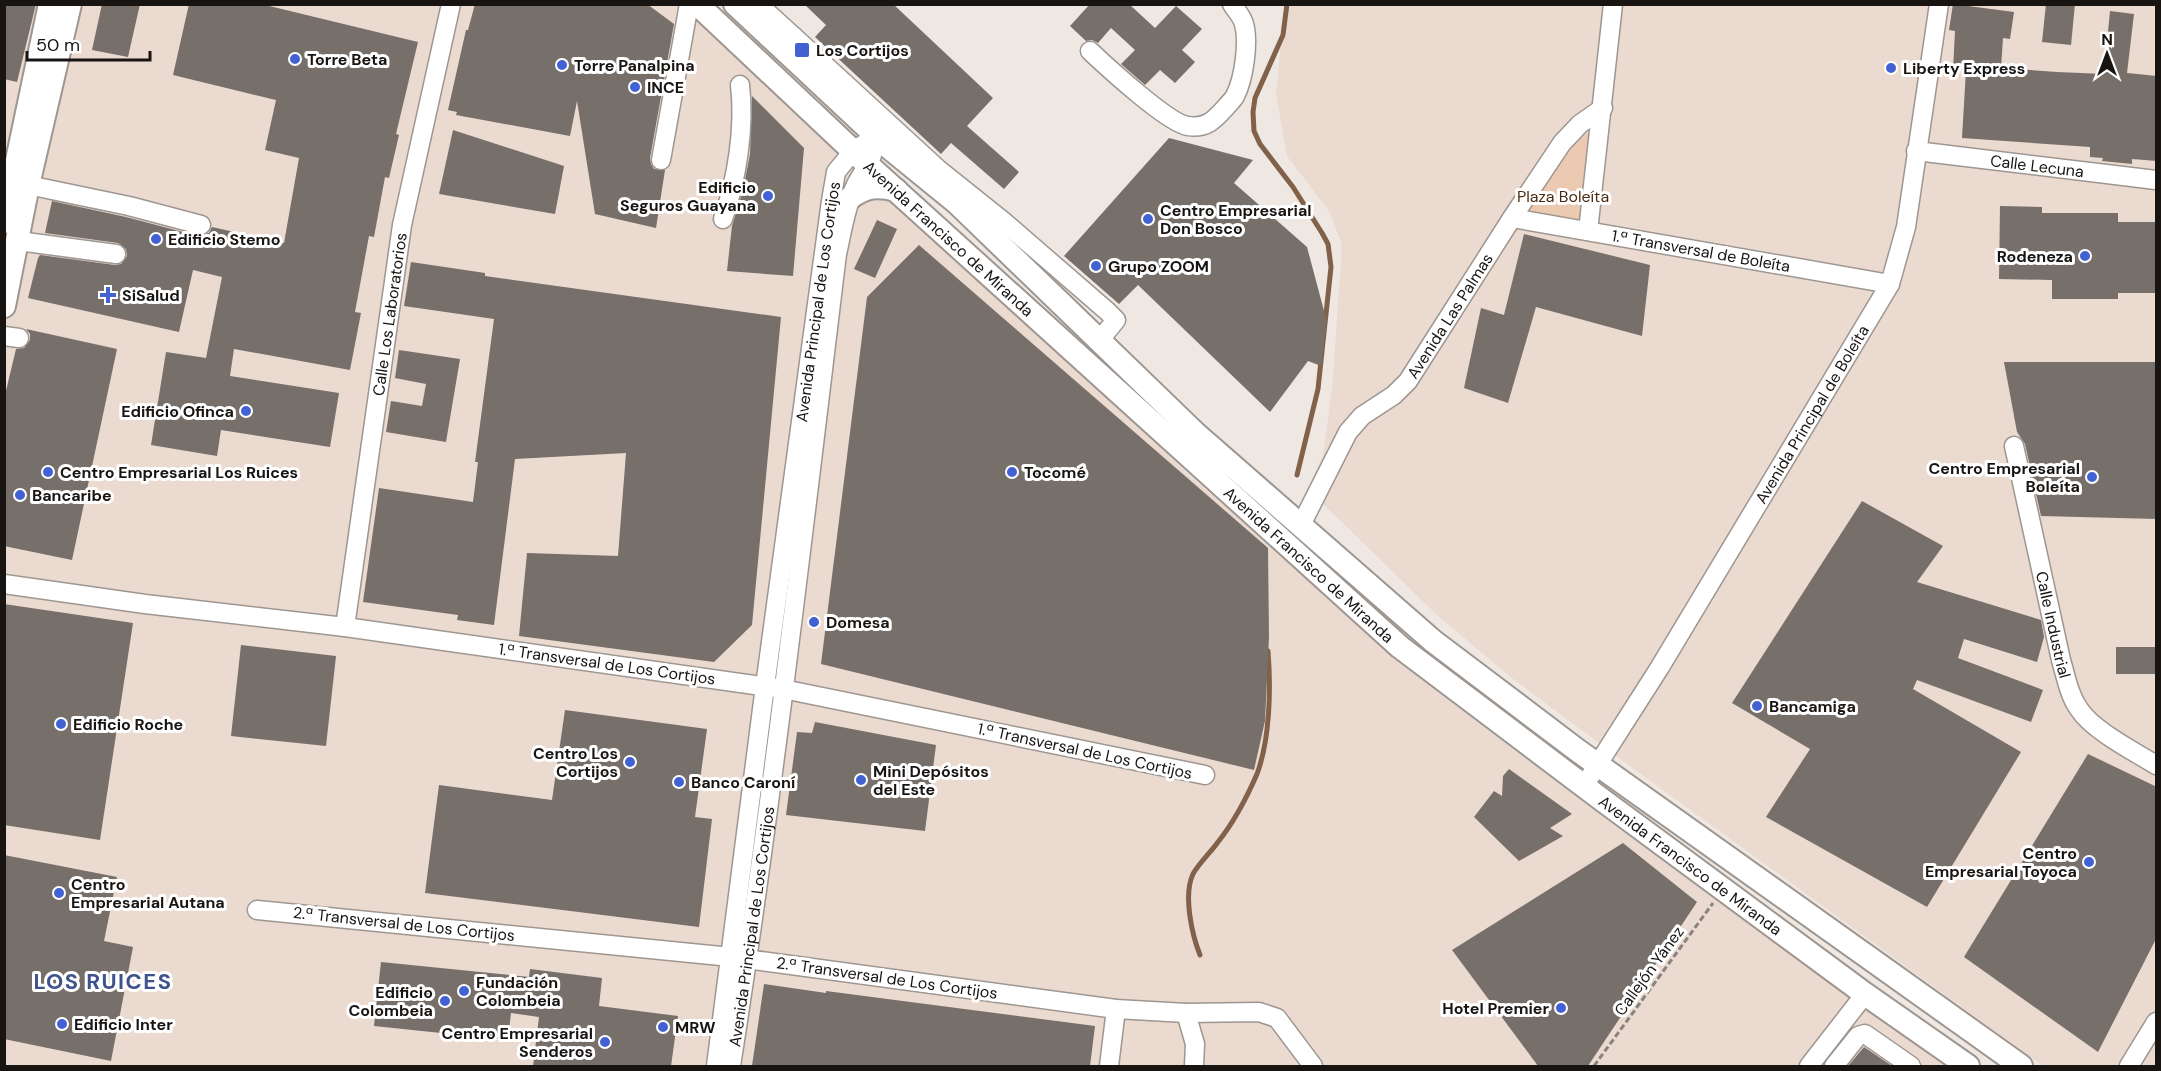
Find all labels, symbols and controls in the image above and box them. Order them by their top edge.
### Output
scale bar [27,24,150,62]
north arrow [2077,24,2137,84]
text: N [2101,29,2113,50]
text: 50 m [36,33,80,57]
place label: Los Cortijos [816,40,909,61]
marker: Los Cortijos [793,41,811,59]
place label: Torre Beta [307,49,387,70]
marker: Torre Beta [288,52,302,66]
place label: Torre Panalpina [574,55,695,76]
marker: Torre Panalpina [555,58,569,72]
place label: Liberty Express [1903,58,2025,79]
marker: Liberty Express [1884,61,1898,75]
place label: INCE [647,77,684,98]
marker: INCE [628,80,642,94]
street label: Calle Lecuna [1989,150,2085,182]
street label: Avenida Francisco de Miranda [859,156,1038,321]
place label: Edificio Seguros Guayana [620,177,756,216]
street label: Avenida Principal de Los Cortijos [791,180,845,423]
park label: Plaza Boleíta [1517,186,1609,207]
marker: Edificio Seguros Guayana [761,189,775,203]
place label: Centro Empresarial Don Bosco [1160,200,1312,239]
marker: Centro Empresarial Don Bosco [1141,212,1155,226]
street label: 1.ª Transversal de Boleíta [1610,225,1792,277]
place label: Edificio Stemo [168,229,280,250]
street label: Calle Los Laboratorios [367,231,411,397]
marker: Edificio Stemo [149,232,163,246]
place label: Rodeneza [1997,246,2073,267]
street label: Avenida Las Palmas [1402,249,1497,382]
marker: Rodeneza [2078,249,2092,263]
place label: Grupo ZOOM [1108,256,1209,277]
marker: Grupo ZOOM [1089,259,1103,273]
place label: SiSalud [122,285,180,306]
marker: SiSalud [99,286,117,304]
street label: Avenida Principal de Boleíta [1750,321,1873,507]
place label: Edificio Ofinca [121,401,234,422]
marker: Edificio Ofinca [239,404,253,418]
place label: Centro Empresarial Boleíta [1928,458,2080,497]
place label: Centro Empresarial Los Ruices [60,462,298,483]
place label: Tocomé [1024,462,1086,483]
marker: Centro Empresarial Los Ruices [41,465,55,479]
marker: Tocomé [1005,465,1019,479]
marker: Centro Empresarial Boleíta [2085,470,2099,484]
street label: Avenida Francisco de Miranda [1219,482,1399,647]
place label: Bancaribe [32,485,112,506]
marker: Bancaribe [13,488,27,502]
street label: Calle Industrial [2031,569,2076,680]
place label: Domesa [826,612,890,633]
marker: Domesa [807,615,821,629]
street label: 1.ª Transversal de Los Cortijos [497,638,717,690]
place label: Bancamiga [1769,696,1856,717]
marker: Bancamiga [1750,699,1764,713]
place label: Edificio Roche [73,714,183,735]
marker: Edificio Roche [54,717,68,731]
street label: 1.ª Transversal de Los Cortijos [976,718,1194,784]
place label: Centro Los Cortijos [533,743,618,782]
marker: Centro Los Cortijos [623,755,637,769]
place label: Mini Depósitos del Este [873,761,989,800]
place label: Banco Caroní [691,772,796,793]
marker: Mini Depósitos del Este [854,773,868,787]
marker: Banco Caroní [672,775,686,789]
street label: Avenida Francisco de Miranda [1595,791,1786,940]
street label: Avenida Principal de Los Cortijos [724,805,779,1048]
place label: Centro Empresarial Toyoca [1925,843,2077,882]
marker: Centro Empresarial Toyoca [2082,855,2096,869]
place label: Centro Empresarial Autana [71,874,225,913]
marker: Centro Empresarial Autana [52,886,66,900]
street label: 2.ª Transversal de Los Cortijos [292,902,516,946]
street label: Callejón Yánez [1609,922,1689,1020]
street label: 2.ª Transversal de Los Cortijos [775,952,999,1004]
district label: LOS RUICES [34,967,172,996]
place label: Fundación Colombeia [476,972,561,1011]
place label: Edificio Colombeia [348,982,433,1021]
marker: Fundación Colombeia [457,984,471,998]
marker: Edificio Colombeia [438,994,452,1008]
place label: Hotel Premier [1442,998,1549,1019]
marker: Hotel Premier [1554,1001,1568,1015]
place label: Edificio Inter [74,1014,173,1035]
marker: Edificio Inter [55,1017,69,1031]
place label: MRW [675,1017,715,1038]
marker: MRW [656,1020,670,1034]
place label: Centro Empresarial Senderos [441,1023,593,1062]
marker: Centro Empresarial Senderos [598,1035,612,1049]

